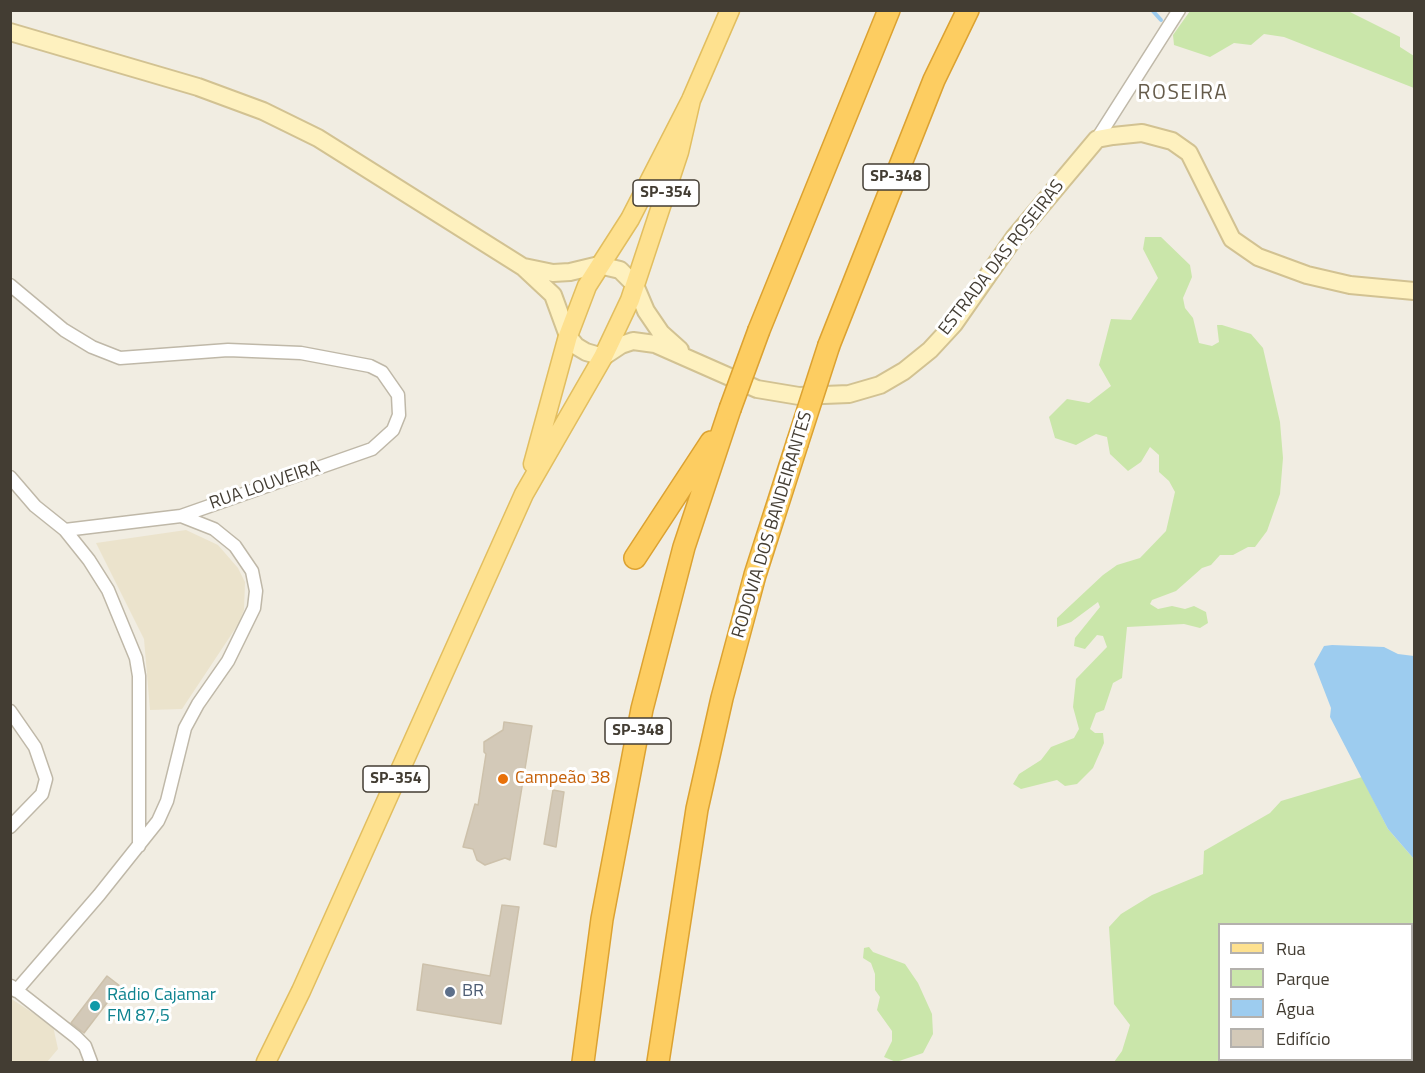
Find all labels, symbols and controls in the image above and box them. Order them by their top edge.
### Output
district label: ROSEIRA [1138,81,1228,107]
road number: SP-348 [863,164,929,190]
street label: ESTRADA DAS ROSEIRAS [935,176,1069,340]
road number: SP-354 [633,180,699,206]
street label: RODOVIA DOS BANDEIRANTES [728,409,818,641]
street label: RUA LOUVEIRA [207,457,323,515]
road number: SP-348 [605,718,671,744]
road number: SP-354 [363,766,429,792]
place label: Campeão 38 [515,768,610,790]
marker: Campeão 38 [496,772,510,786]
legend [1218,923,1413,1061]
text: Rua [1276,935,1306,962]
text: Parque [1276,965,1330,992]
place label: BR [462,981,484,1003]
place label: Rádio Cajamar FM 87,5 [107,985,216,1028]
marker: BR [443,985,457,999]
text: Água [1276,995,1314,1022]
marker: Rádio Cajamar FM 87,5 [88,999,102,1013]
text: Edifício [1276,1025,1330,1052]

